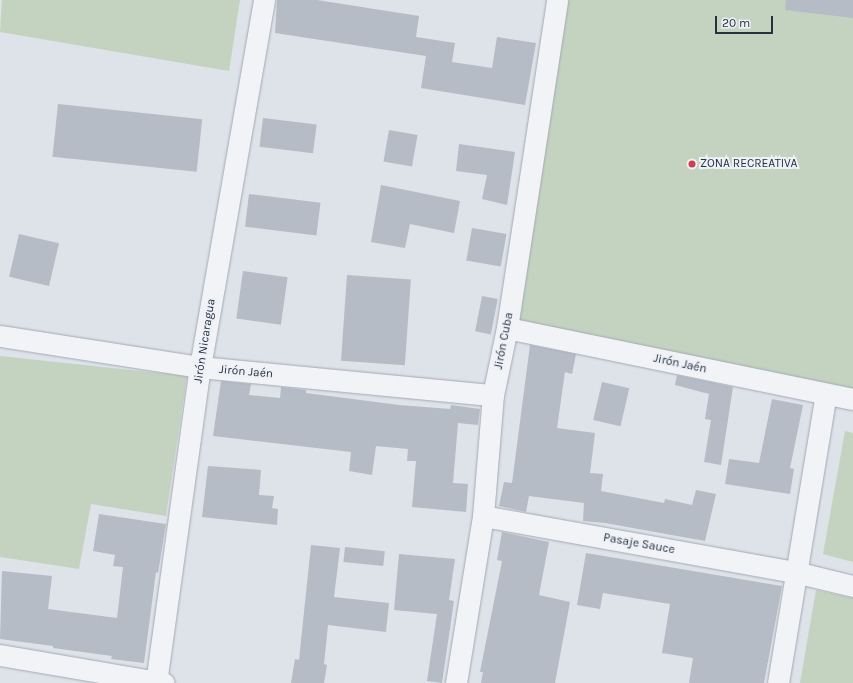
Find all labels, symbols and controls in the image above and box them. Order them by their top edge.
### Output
scale bar [717,8,775,34]
text: 20 m [722,16,750,30]
place label: ZONA RECREATIVA [700,157,797,171]
marker: ZONA RECREATIVA [687,159,697,169]
street label: Jirón Nicaragua [191,298,219,384]
street label: Jirón Cuba [491,311,517,371]
street label: Jirón Jaén [652,351,708,377]
street label: Jirón Jaén [218,362,274,382]
street label: Pasaje Sauce [602,531,676,557]

